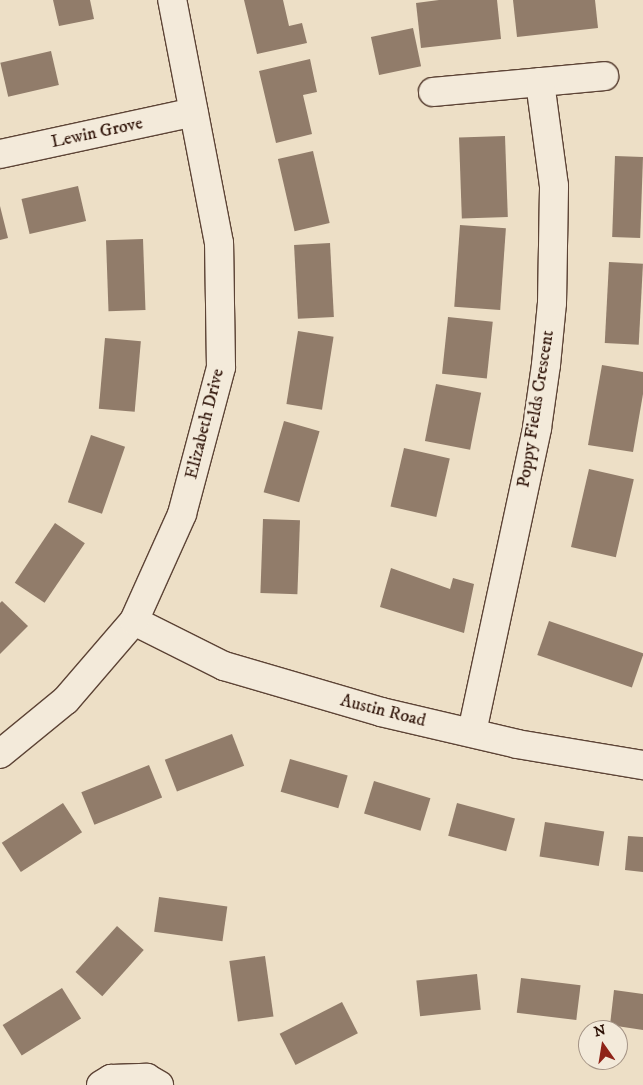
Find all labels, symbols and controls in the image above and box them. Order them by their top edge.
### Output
street label: Lewin Grove [49,113,145,153]
street label: Poppy Fields Crescent [513,329,559,489]
street label: Elizabeth Drive [181,366,229,482]
street label: Austin Road [338,690,428,732]
north arrow [578,1020,628,1070]
text: N [592,1021,607,1041]

